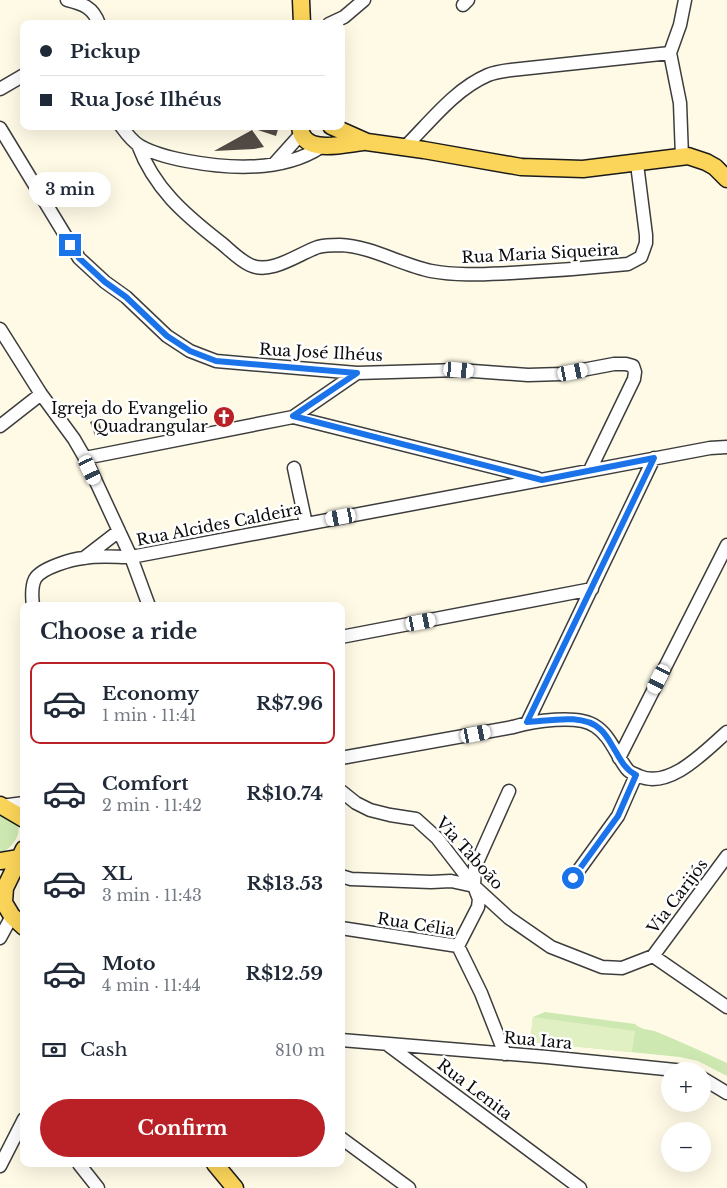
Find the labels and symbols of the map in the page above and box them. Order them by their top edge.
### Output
callout: 3 min [29,172,111,208]
route end [59,234,81,256]
street label: Rua Maria Siqueira [461,239,619,267]
street label: Rua José Ilhéus [259,339,383,365]
car [443,361,474,379]
car [556,362,589,382]
place label: Igreja do Evangelio Quadrangular [51,398,208,436]
church icon: Igreja do Evangelio Quadrangular [212,405,236,429]
car [76,453,103,487]
street label: Rua Alcides Caldeira [135,498,304,550]
car [324,507,357,527]
car [404,612,437,632]
car [645,662,672,696]
car [459,724,492,744]
street label: Via Taboão [431,812,508,893]
street label: Via Carijós [642,855,712,938]
route start [562,867,584,889]
street label: Rua Célia [376,908,456,940]
street label: Rua Iara [503,1027,573,1053]
street label: Rua Lenita [434,1054,517,1124]

